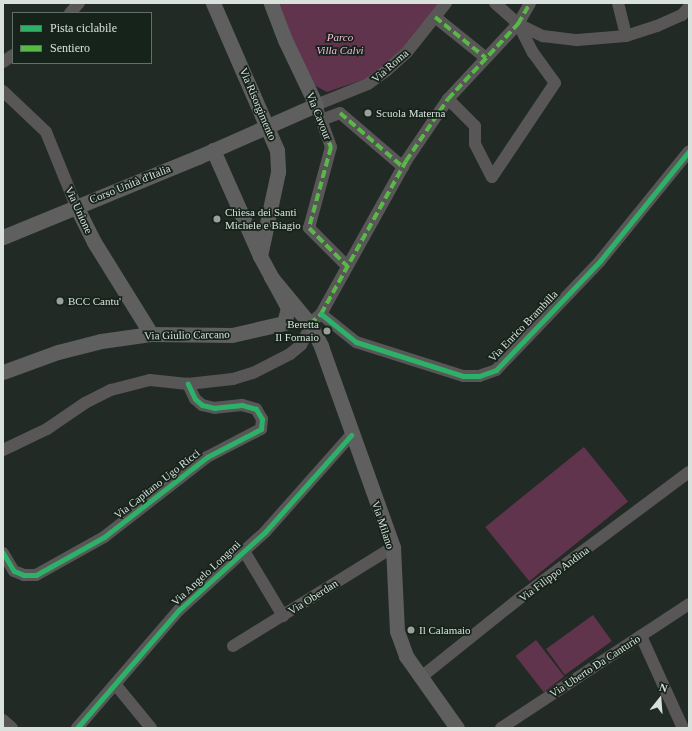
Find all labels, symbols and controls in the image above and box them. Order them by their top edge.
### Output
legend [12,12,152,64]
text: Pista ciclabile [50,21,117,35]
park label: Parco Villa Calvi [316,31,364,57]
text: Sentiero [50,41,90,55]
street label: Via Roma [369,47,411,85]
street label: Via Risorgimento [237,66,279,142]
street label: Via Cavour [303,90,335,142]
place label: Scuola Materna [376,106,445,120]
marker: Scuola Materna [363,108,373,118]
street label: Corso Unità d'Italia [88,162,172,206]
street label: Via Unione [62,184,96,236]
place label: Chiesa dei Santi Michele e Biagio [225,206,301,232]
marker: Chiesa dei Santi Michele e Biagio [212,214,222,224]
street label: Via Enrico Brambilla [486,288,560,364]
place label: BCC Cantu' [68,294,121,308]
marker: BCC Cantu' [55,296,65,306]
place label: Beretta Il Fornaio [275,318,319,344]
marker: Beretta Il Fornaio [322,326,332,336]
street label: Via Giulio Carcano [144,328,230,342]
street label: Via Capitano Ugo Ricci [111,446,203,522]
street label: Via Milano [369,499,397,551]
street label: Via Angelo Longoni [168,537,244,609]
street label: Via Filippo Andina [516,543,592,605]
street label: Via Oberdan [286,577,340,617]
place label: Il Calamaio [419,623,471,637]
marker: Il Calamaio [406,625,416,635]
street label: Via Uberto Da Canturio [547,632,643,700]
north arrow [640,679,680,719]
text: N [658,681,669,694]

